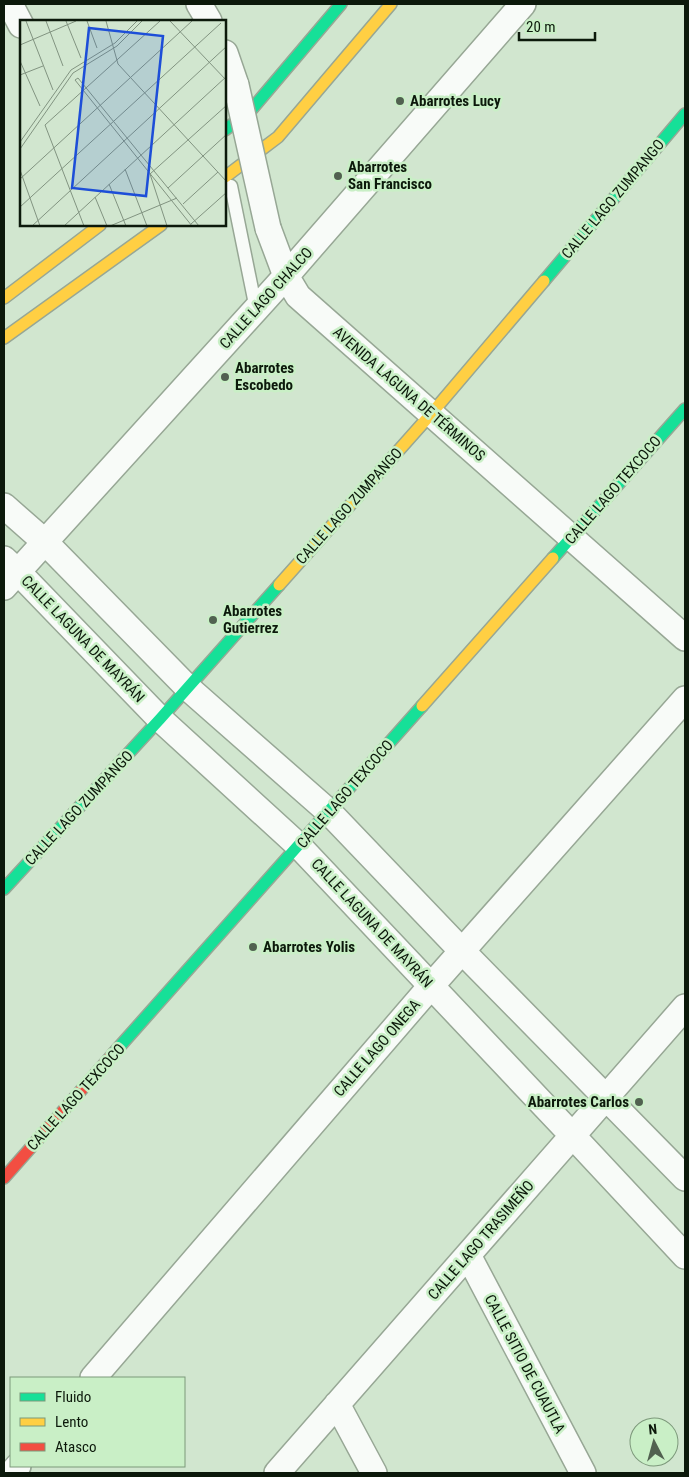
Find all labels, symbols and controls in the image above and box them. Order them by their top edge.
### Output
scale bar [519,10,595,42]
text: 20 m [526,18,556,36]
inset map [20,20,226,226]
place label: Abarrotes Lucy [410,92,501,110]
marker: Abarrotes Lucy [394,95,406,107]
street label: CALLE LAGO ZUMPANGO [558,136,668,262]
place label: Abarrotes San Francisco [348,158,432,193]
marker: Abarrotes San Francisco [332,170,344,182]
street label: CALLE LAGO CHALCO [216,244,316,352]
street label: AVENIDA LAGUNA DE TÉRMINOS [329,323,489,465]
place label: Abarrotes Escobedo [235,359,294,394]
marker: Abarrotes Escobedo [219,371,231,383]
street label: CALLE LAGO TEXCOCO [561,432,665,548]
street label: CALLE LAGO ZUMPANGO [292,444,406,568]
street label: CALLE LAGUNA DE MAYRÁN [18,572,148,706]
place label: Abarrotes Gutierrez [223,602,282,637]
marker: Abarrotes Gutierrez [207,614,219,626]
street label: CALLE LAGO TEXCOCO [293,736,397,852]
street label: CALLE LAGO ZUMPANGO [21,747,137,869]
street label: CALLE LAGUNA DE MAYRÁN [308,855,436,991]
place label: Abarrotes Yolis [263,938,355,956]
marker: Abarrotes Yolis [247,941,259,953]
street label: CALLE LAGO ONEGA [330,996,424,1100]
street label: CALLE LAGO TEXCOCO [23,1040,129,1154]
place label: Abarrotes Carlos [528,1093,629,1111]
marker: Abarrotes Carlos [633,1096,645,1108]
street label: CALLE LAGO TRASIMEÑO [424,1177,538,1303]
street label: CALLE SITIO DE CUAUTLA [481,1292,569,1437]
legend [10,1377,185,1467]
text: Fluido [55,1388,91,1406]
text: Lento [55,1413,88,1431]
north arrow [629,1417,679,1467]
text: N [648,1421,658,1437]
text: Atasco [55,1438,96,1456]

